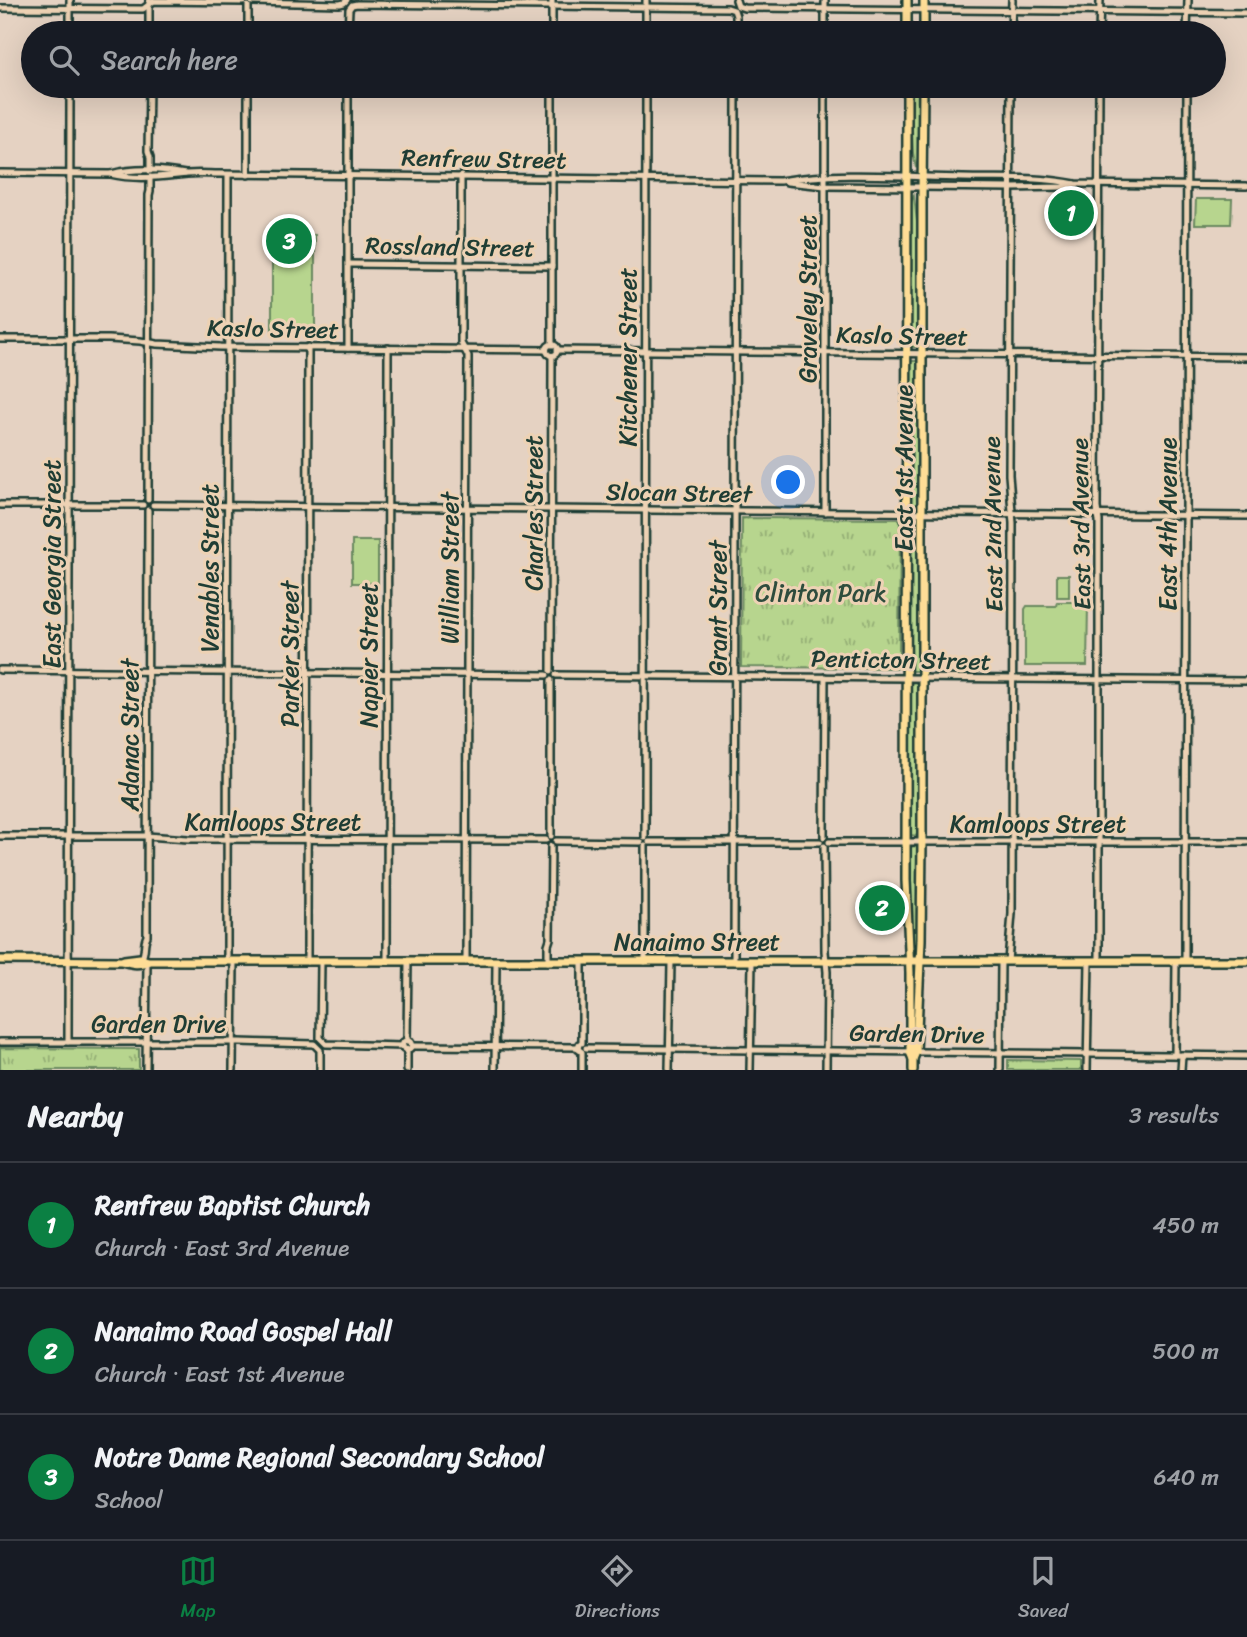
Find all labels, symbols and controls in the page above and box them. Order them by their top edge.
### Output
search box [21,21,1226,98]
text: Search here [101,37,238,83]
icon: search [45,41,83,79]
street label: Renfrew Street [401,137,567,181]
pin: 1 [1048,187,1094,239]
pin: 3 [266,215,312,267]
street label: Graveley Street [787,215,829,383]
street label: Rossland Street [365,225,535,269]
street label: Kitchener Street [607,268,649,446]
street label: Kaslo Street [207,307,339,351]
street label: Kaslo Street [836,314,968,358]
street label: East 1st Avenue [883,384,925,551]
street label: Charles Street [513,435,555,591]
street label: East 2nd Avenue [970,435,1016,612]
street label: East 3rd Avenue [1058,437,1103,610]
street label: East 4th Avenue [1147,437,1189,611]
street label: East Georgia Street [31,460,73,668]
your location [771,465,805,499]
street label: Slocan Street [605,471,754,515]
street label: Venables Street [189,484,231,652]
street label: William Street [429,491,471,644]
street label: Grant Street [697,539,739,676]
park label: Clinton Park [755,572,887,614]
street label: Parker Street [269,579,311,727]
street label: Napier Street [348,582,390,728]
street label: Penticton Street [811,637,991,683]
street label: Adanac Street [109,657,151,812]
street label: Kamloops Street [185,801,361,843]
street label: Kamloops Street [950,803,1126,845]
pin: 2 [859,882,905,934]
street label: Nanaimo Street [614,921,780,963]
street label: Garden Drive [91,1003,227,1045]
street label: Garden Drive [849,1012,985,1056]
text: Nearby [28,1089,123,1143]
text: 3 results [1129,1095,1219,1136]
text: Renfrew Baptist Church [95,1182,370,1228]
text: 1 [46,1205,56,1246]
text: 450 m [1152,1205,1219,1246]
text: Church · East 3rd Avenue [95,1228,349,1269]
text: Nanaimo Road Gospel Hall [95,1308,392,1354]
text: 2 [44,1331,58,1372]
text: 500 m [1152,1331,1219,1372]
text: Church · East 1st Avenue [95,1354,345,1395]
text: Notre Dame Regional Secondary School [95,1434,544,1480]
text: 3 [45,1457,57,1498]
text: 640 m [1153,1457,1219,1498]
text: School [95,1480,163,1521]
tab: Map [179,1552,217,1627]
tab: Directions [575,1552,660,1627]
tab: Saved [1018,1552,1068,1627]

